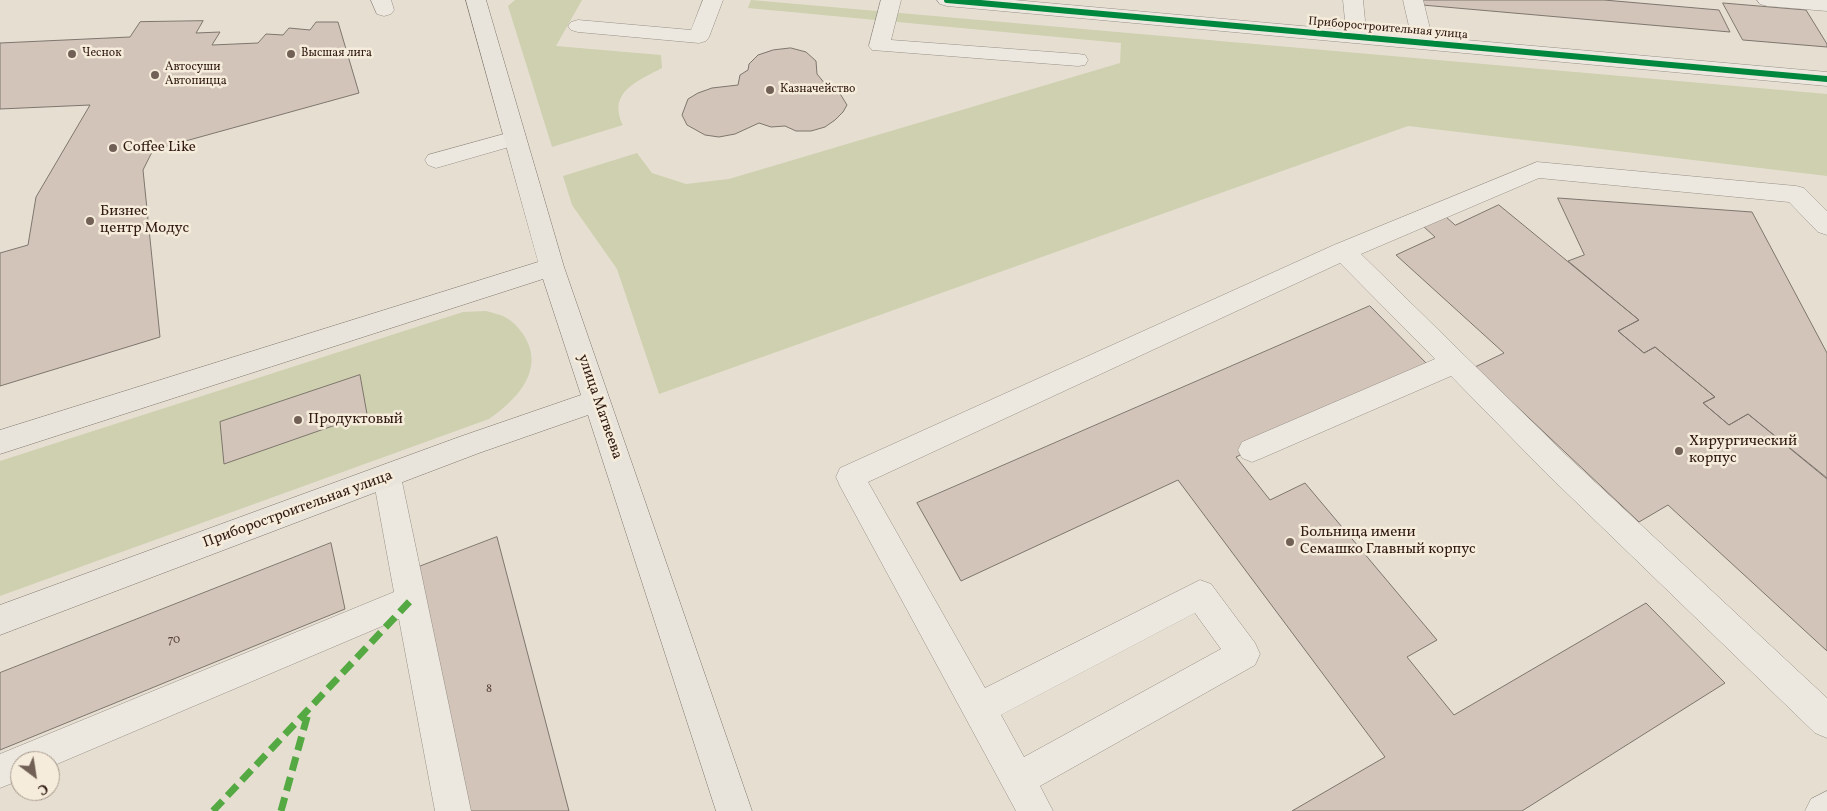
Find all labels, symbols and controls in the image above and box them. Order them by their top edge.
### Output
street label: Приборостроительная улица [1307,15,1469,43]
place label: Чеснок [82,47,122,61]
place label: Высшая лига [301,47,372,61]
marker: Чеснок [66,48,78,60]
marker: Высшая лига [285,48,297,60]
place label: Автосуши Автопицца [165,61,227,89]
marker: Автосуши Автопицца [149,69,161,81]
place label: Казначейство [780,83,855,97]
marker: Казначейство [764,84,776,96]
place label: Coffee Like [123,139,196,157]
marker: Coffee Like [107,142,119,154]
place label: Бизнес центр Модус [100,203,189,238]
marker: Бизнес центр Модус [84,215,96,227]
street label: улица Матвеева [573,352,625,462]
place label: Продуктовый [308,411,403,429]
marker: Продуктовый [292,414,304,426]
place label: Хирургический корпус [1689,433,1797,468]
marker: Хирургический корпус [1673,445,1685,457]
street label: Приборостроительная улица [201,467,395,553]
place label: Больница имени Семашко Главный корпус [1300,524,1476,559]
marker: Больница имени Семашко Главный корпус [1284,536,1296,548]
house number: 70 [168,634,180,648]
house number: 8 [486,683,492,697]
north arrow [10,751,60,801]
text: С [34,778,51,799]

